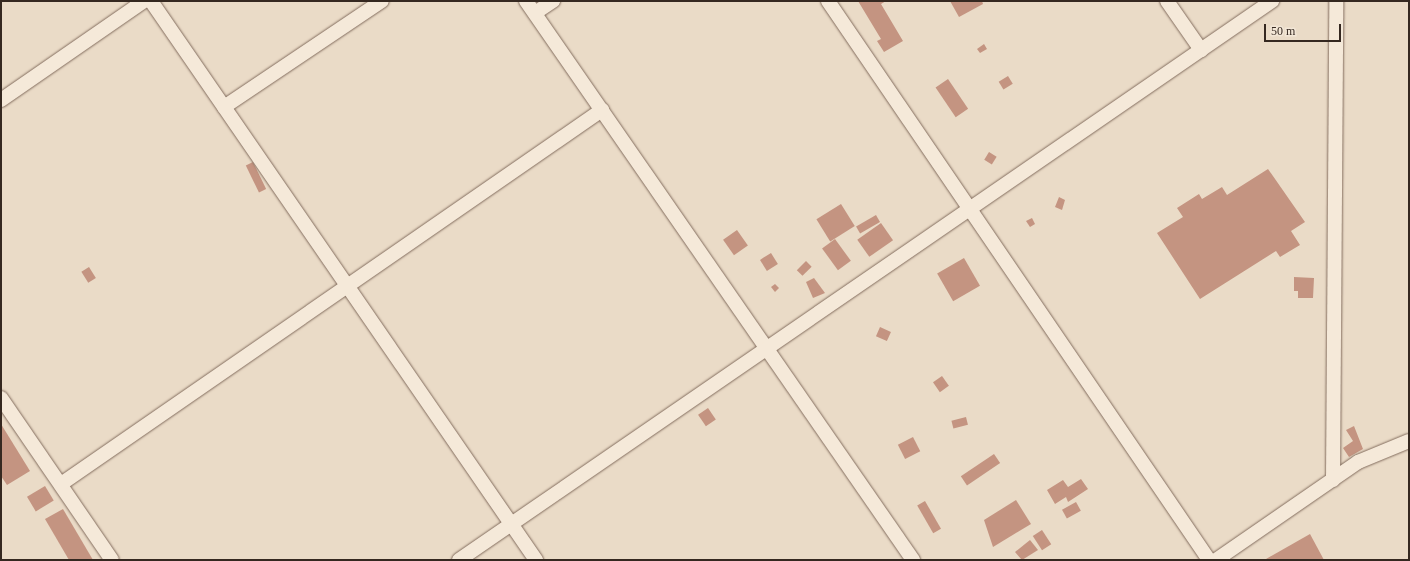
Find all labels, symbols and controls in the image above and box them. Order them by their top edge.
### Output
scale bar [1266,16,1343,42]
text: 50 m [1271,24,1295,38]

